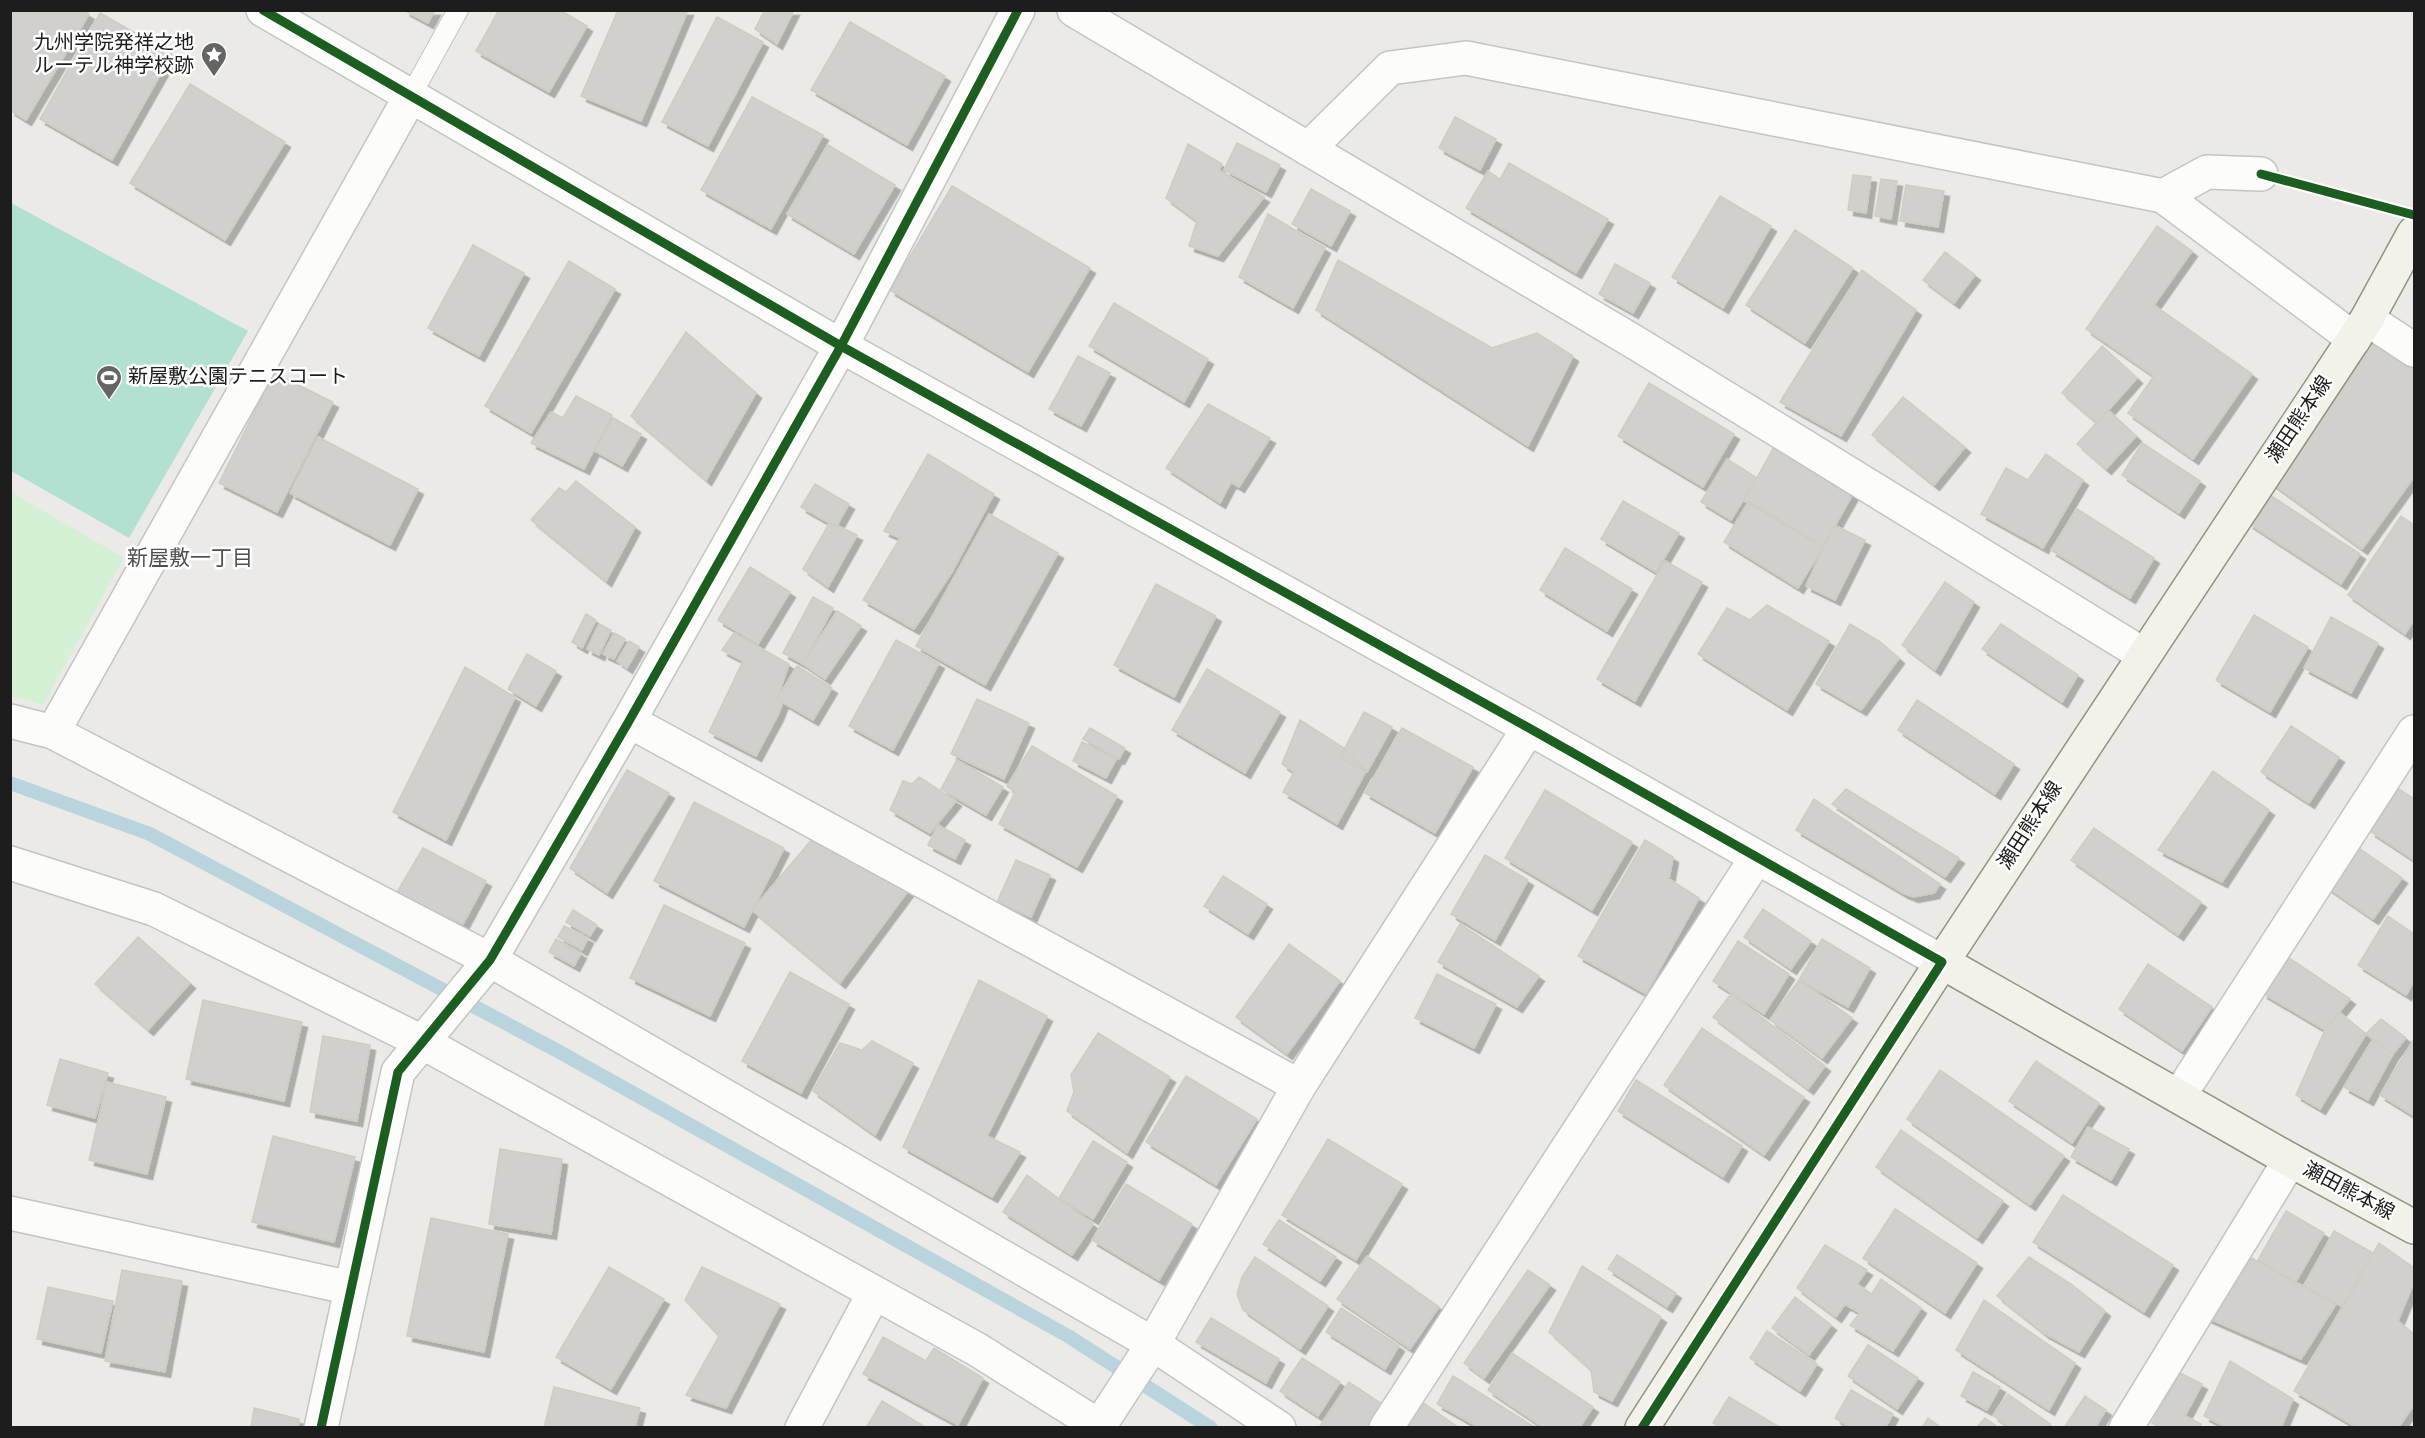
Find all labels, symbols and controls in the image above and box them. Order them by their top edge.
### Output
place label: 九州学院発祥之地 ルーテル神学校跡 [34,31,194,80]
place icon: 九州学院発祥之地 ルーテル神学校跡 [199,40,229,78]
sports icon: 新屋敷公園テニスコート [94,363,124,401]
place label: 新屋敷公園テニスコート [128,365,348,391]
street label: 瀬田熊本線 [2261,371,2339,469]
district label: 新屋敷一丁目 [127,546,253,573]
street label: 瀬田熊本線 [1993,777,2069,875]
street label: 瀬田熊本線 [2298,1157,2398,1227]

